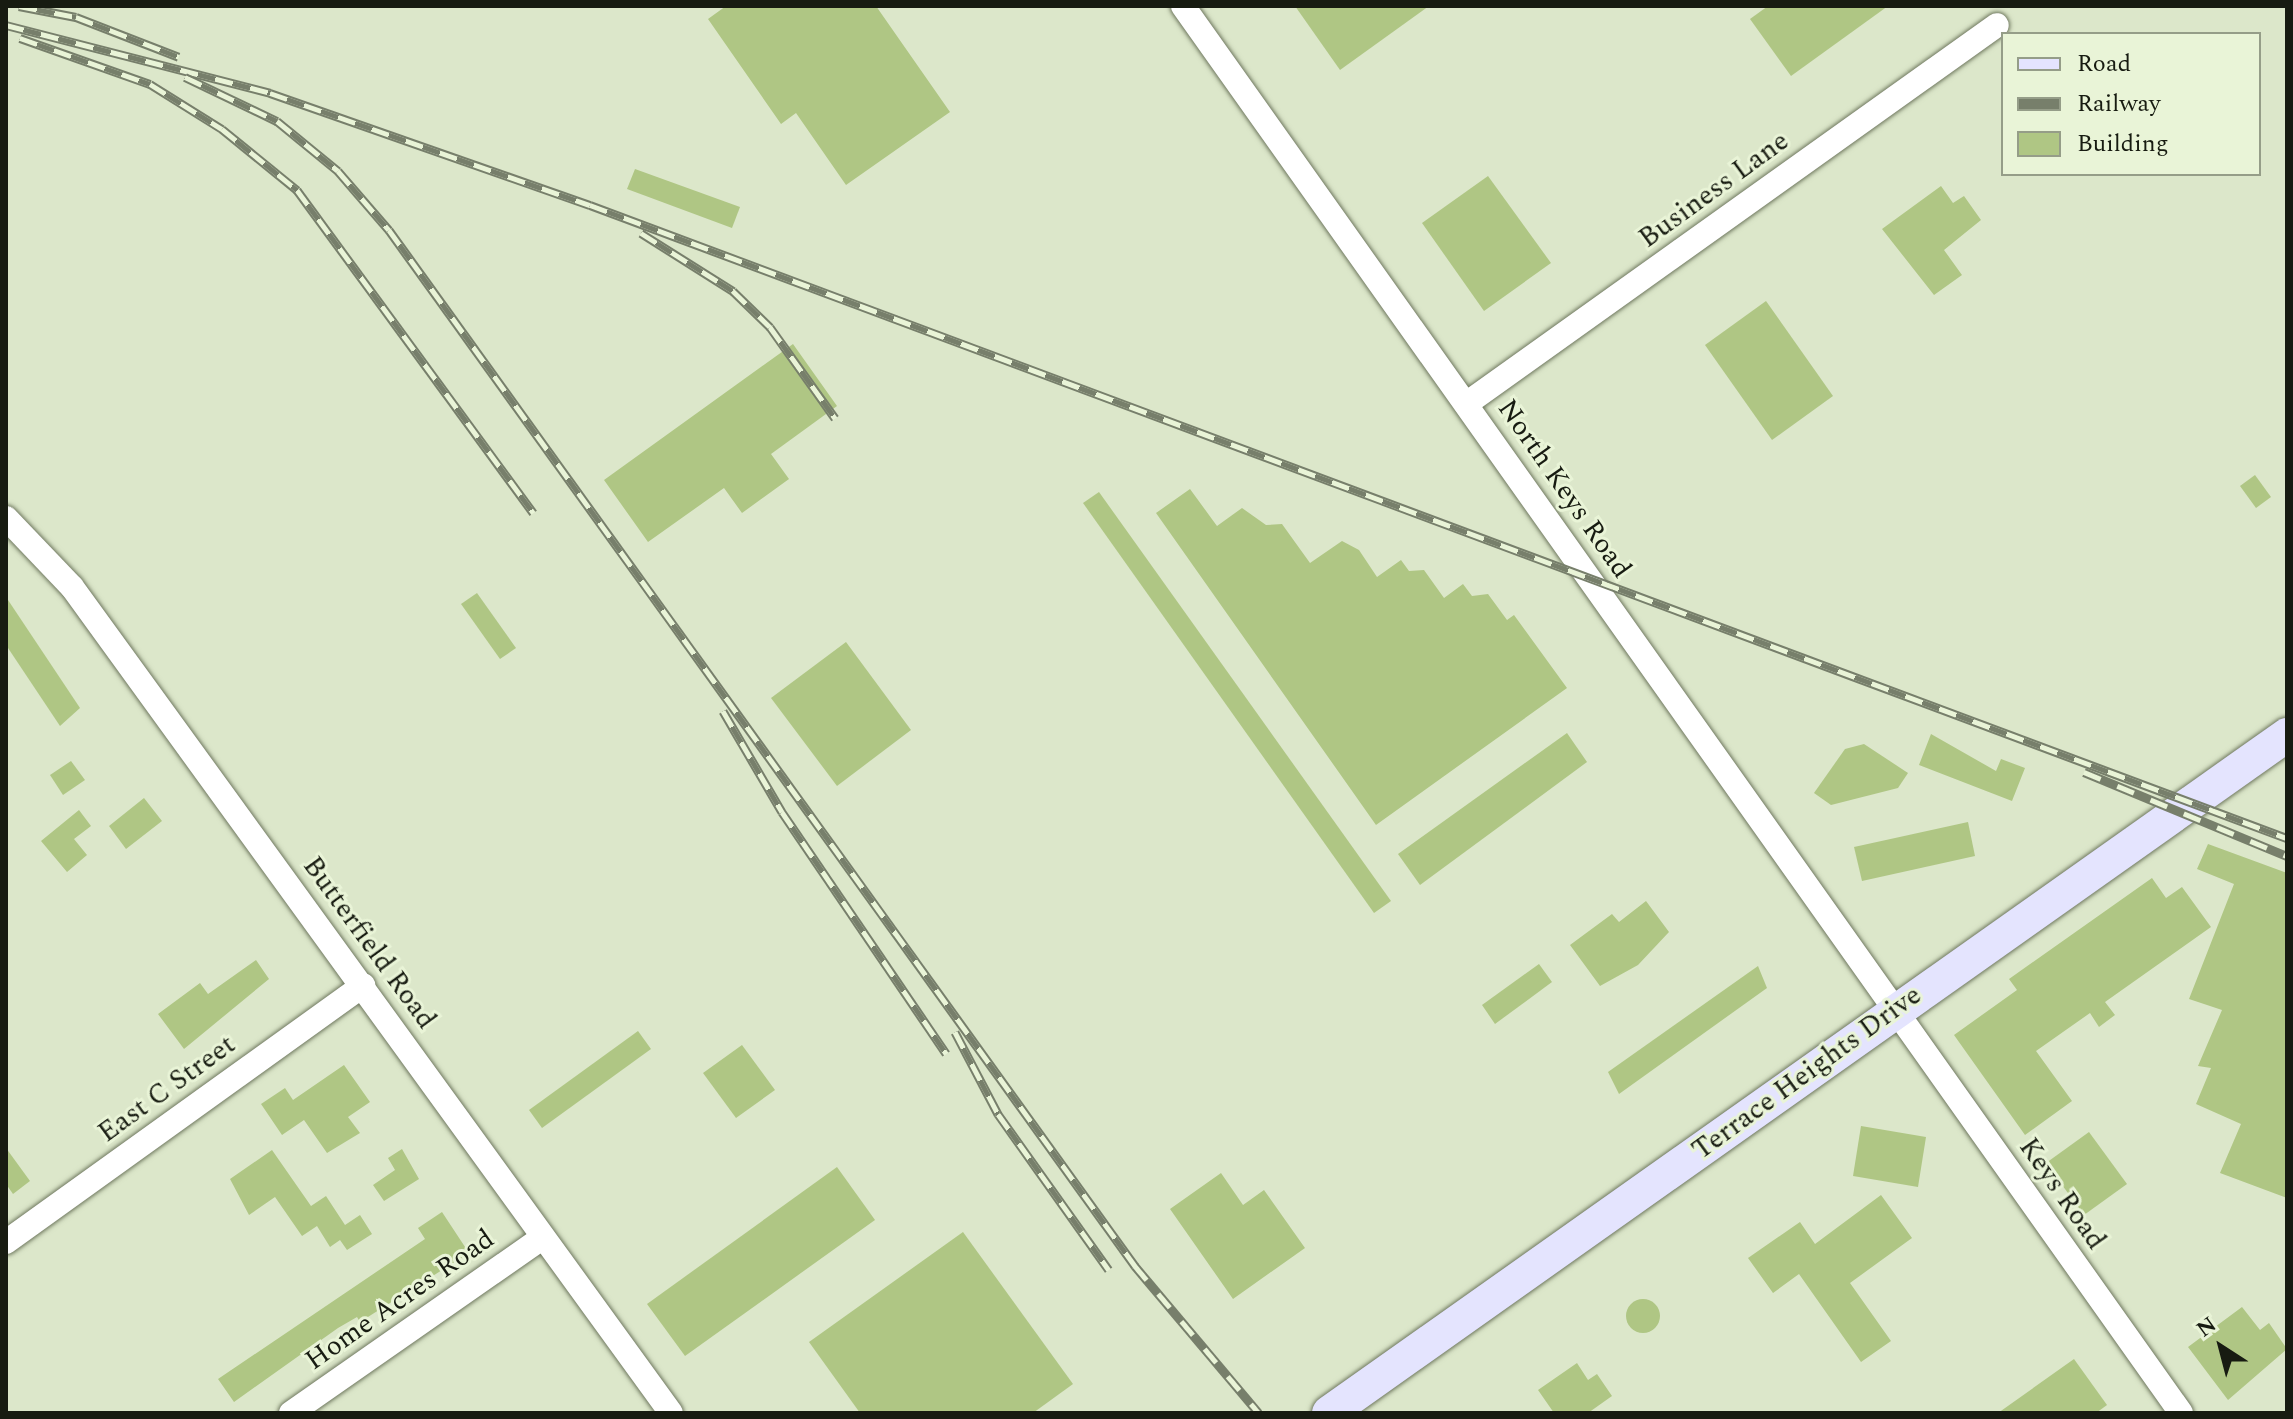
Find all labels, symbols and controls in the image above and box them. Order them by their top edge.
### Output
legend [2001,32,2261,176]
text: Road [2077,46,2131,82]
text: Railway [2077,86,2161,122]
street label: Business Lane [1633,124,1795,256]
text: Building [2077,126,2169,162]
street label: North Keys Road [1490,393,1638,585]
street label: Butterfield Road [295,850,443,1036]
street label: Terrace Heights Drive [1686,979,1928,1167]
street label: East C Street [92,1028,242,1150]
street label: Keys Road [2011,1132,2113,1256]
street label: Home Acres Road [299,1222,501,1378]
north arrow [2181,1307,2261,1387]
text: N [2190,1309,2224,1346]

